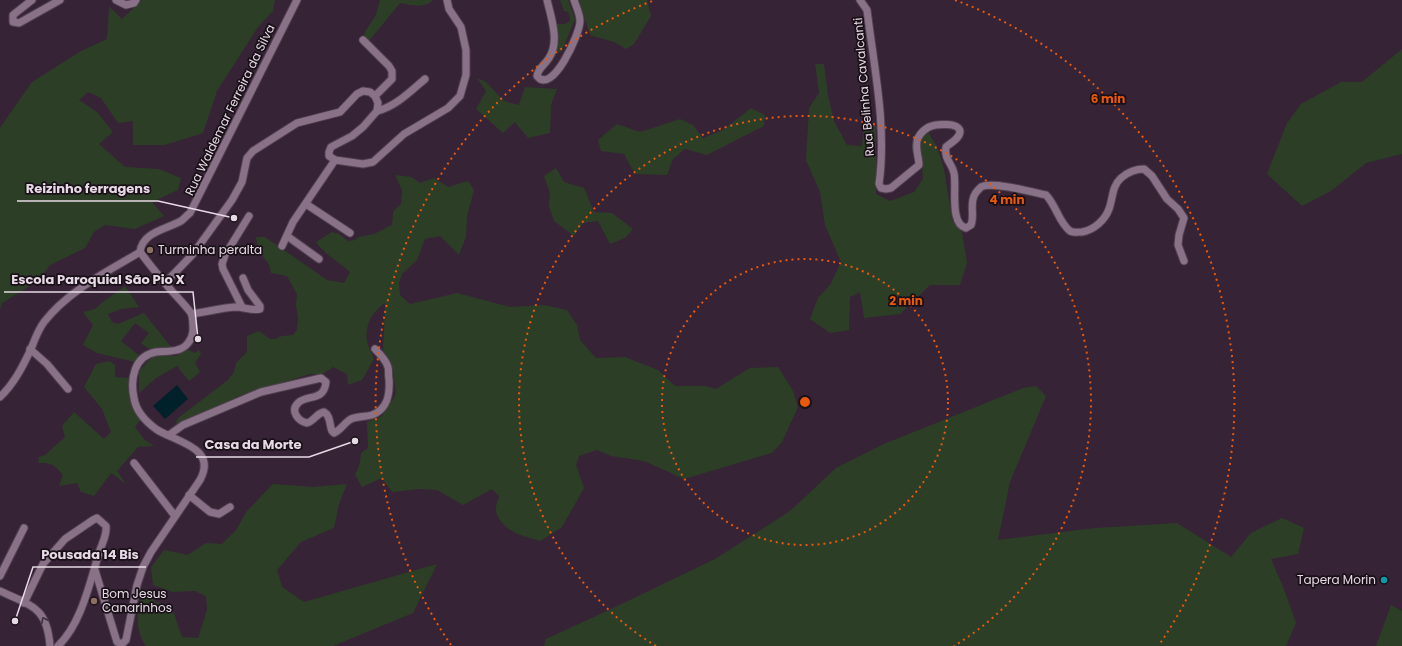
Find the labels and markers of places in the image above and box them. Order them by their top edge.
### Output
callout: Reizinho ferragens [17,176,158,201]
place label: Turminha peralta [158,241,262,258]
marker: Turminha peralta [145,245,155,255]
callout: Escola Paroquial São Pio X [4,267,193,292]
centre of rings [798,395,812,409]
callout: Casa da Morte [196,432,309,457]
callout: Pousada 14 Bis [33,542,146,567]
place label: Tapera Morin [1297,571,1376,588]
marker: Tapera Morin [1379,575,1389,585]
place label: Bom Jesus Canarinhos [102,585,172,616]
marker: Bom Jesus Canarinhos [89,596,99,606]

